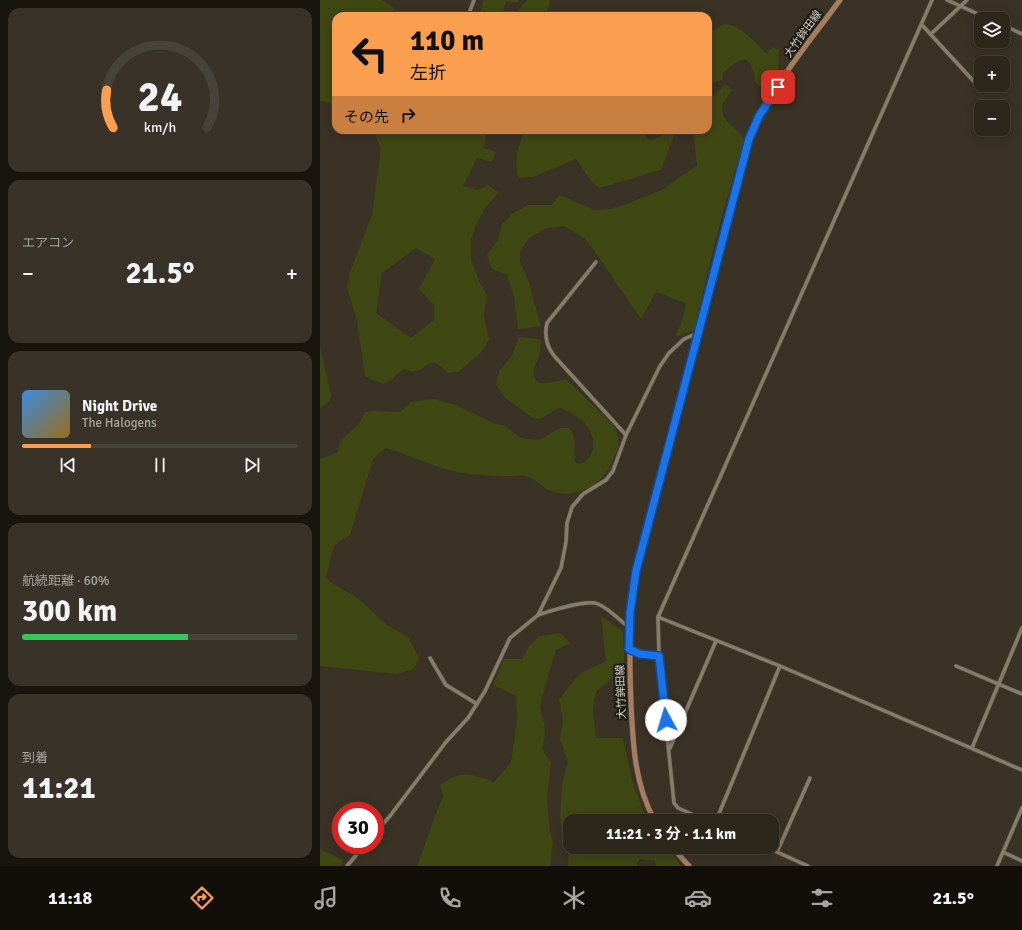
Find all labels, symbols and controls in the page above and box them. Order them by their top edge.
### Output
street label: 大竹鉾田線 [782,8,824,60]
map controls [974,12,1010,136]
button: layers [974,12,1010,48]
text: 110 m [410,24,484,58]
icon: left [344,28,396,80]
button: + [974,56,1010,92]
text: 左折 [410,62,446,84]
pin [761,70,795,104]
text: 24 [138,72,182,123]
icon: arrive [767,76,789,98]
button: − [974,100,1010,136]
icon: right [397,104,419,126]
text: その先 [344,108,389,126]
text: km/h [144,118,176,135]
text: エアコン [22,235,74,251]
text: 21.5° [125,255,195,292]
text: − [22,260,34,287]
text: + [286,260,298,287]
text: Night Drive [82,397,157,415]
text: The Halogens [82,415,157,431]
icon: previous [57,454,79,476]
icon: pause [149,454,171,476]
icon: next [241,454,263,476]
text: 航続距離 · 60% [22,573,110,589]
text: 300 km [22,593,117,630]
street label: 大竹鉾田線 [614,664,628,720]
position arrow [645,699,687,741]
text: 到着 [22,750,48,766]
text: 11:21 [22,770,96,807]
speed limit sign: 30 [332,802,384,854]
text: 11:21 · 3 分 · 1.1 km [606,825,736,843]
icon: directions [188,884,216,912]
icon: music [312,884,340,912]
icon: phone [436,884,464,912]
icon: climate [560,884,588,912]
icon: car [684,884,712,912]
icon: filters [808,884,836,912]
text: 11:18 [48,887,92,909]
text: 21.5° [932,887,974,909]

